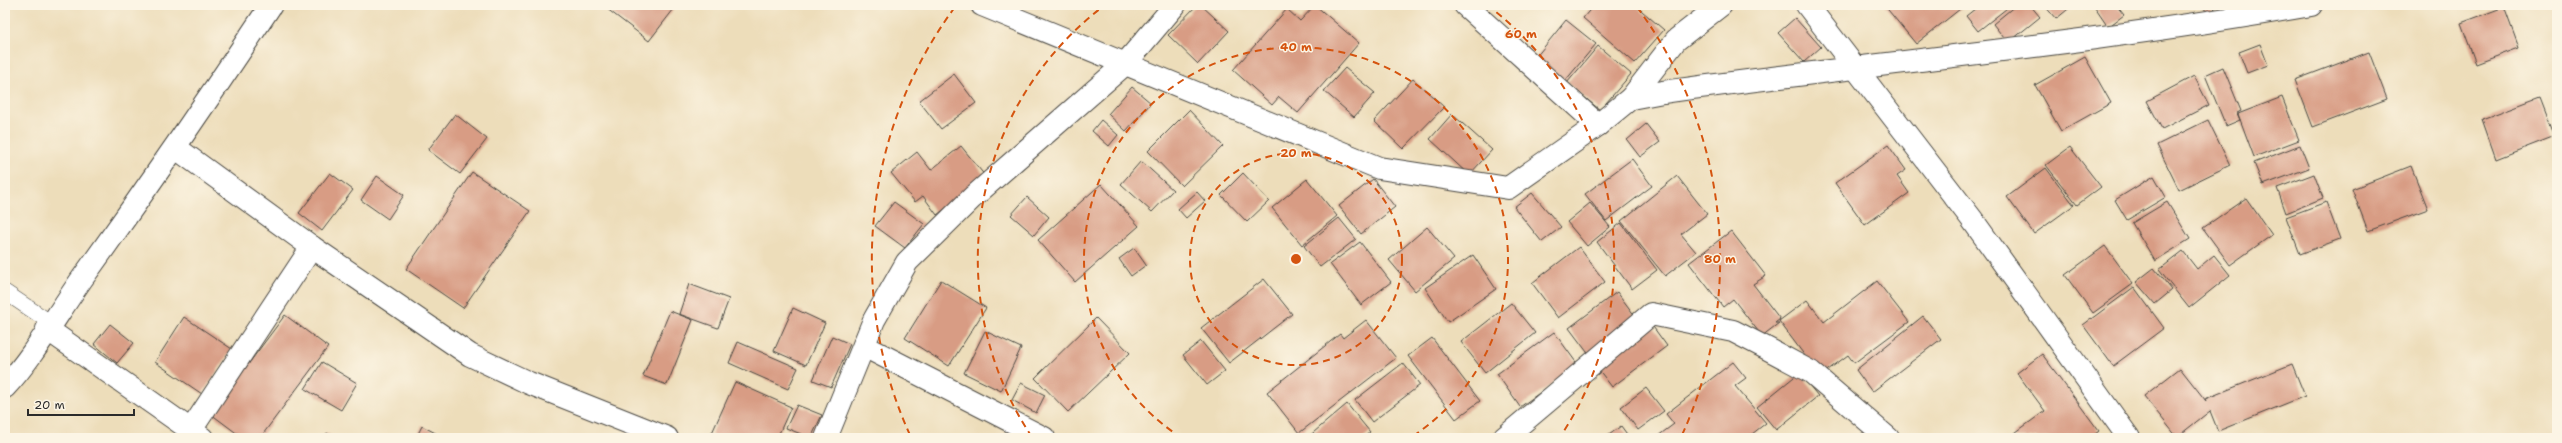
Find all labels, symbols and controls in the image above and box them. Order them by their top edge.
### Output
text: 60 m [1505,26,1537,42]
text: 40 m [1280,39,1312,55]
text: 20 m [1280,145,1312,161]
text: 80 m [1704,251,1736,267]
centre of rings [1289,252,1303,266]
scale bar [28,391,134,417]
text: 20 m [34,397,65,413]

